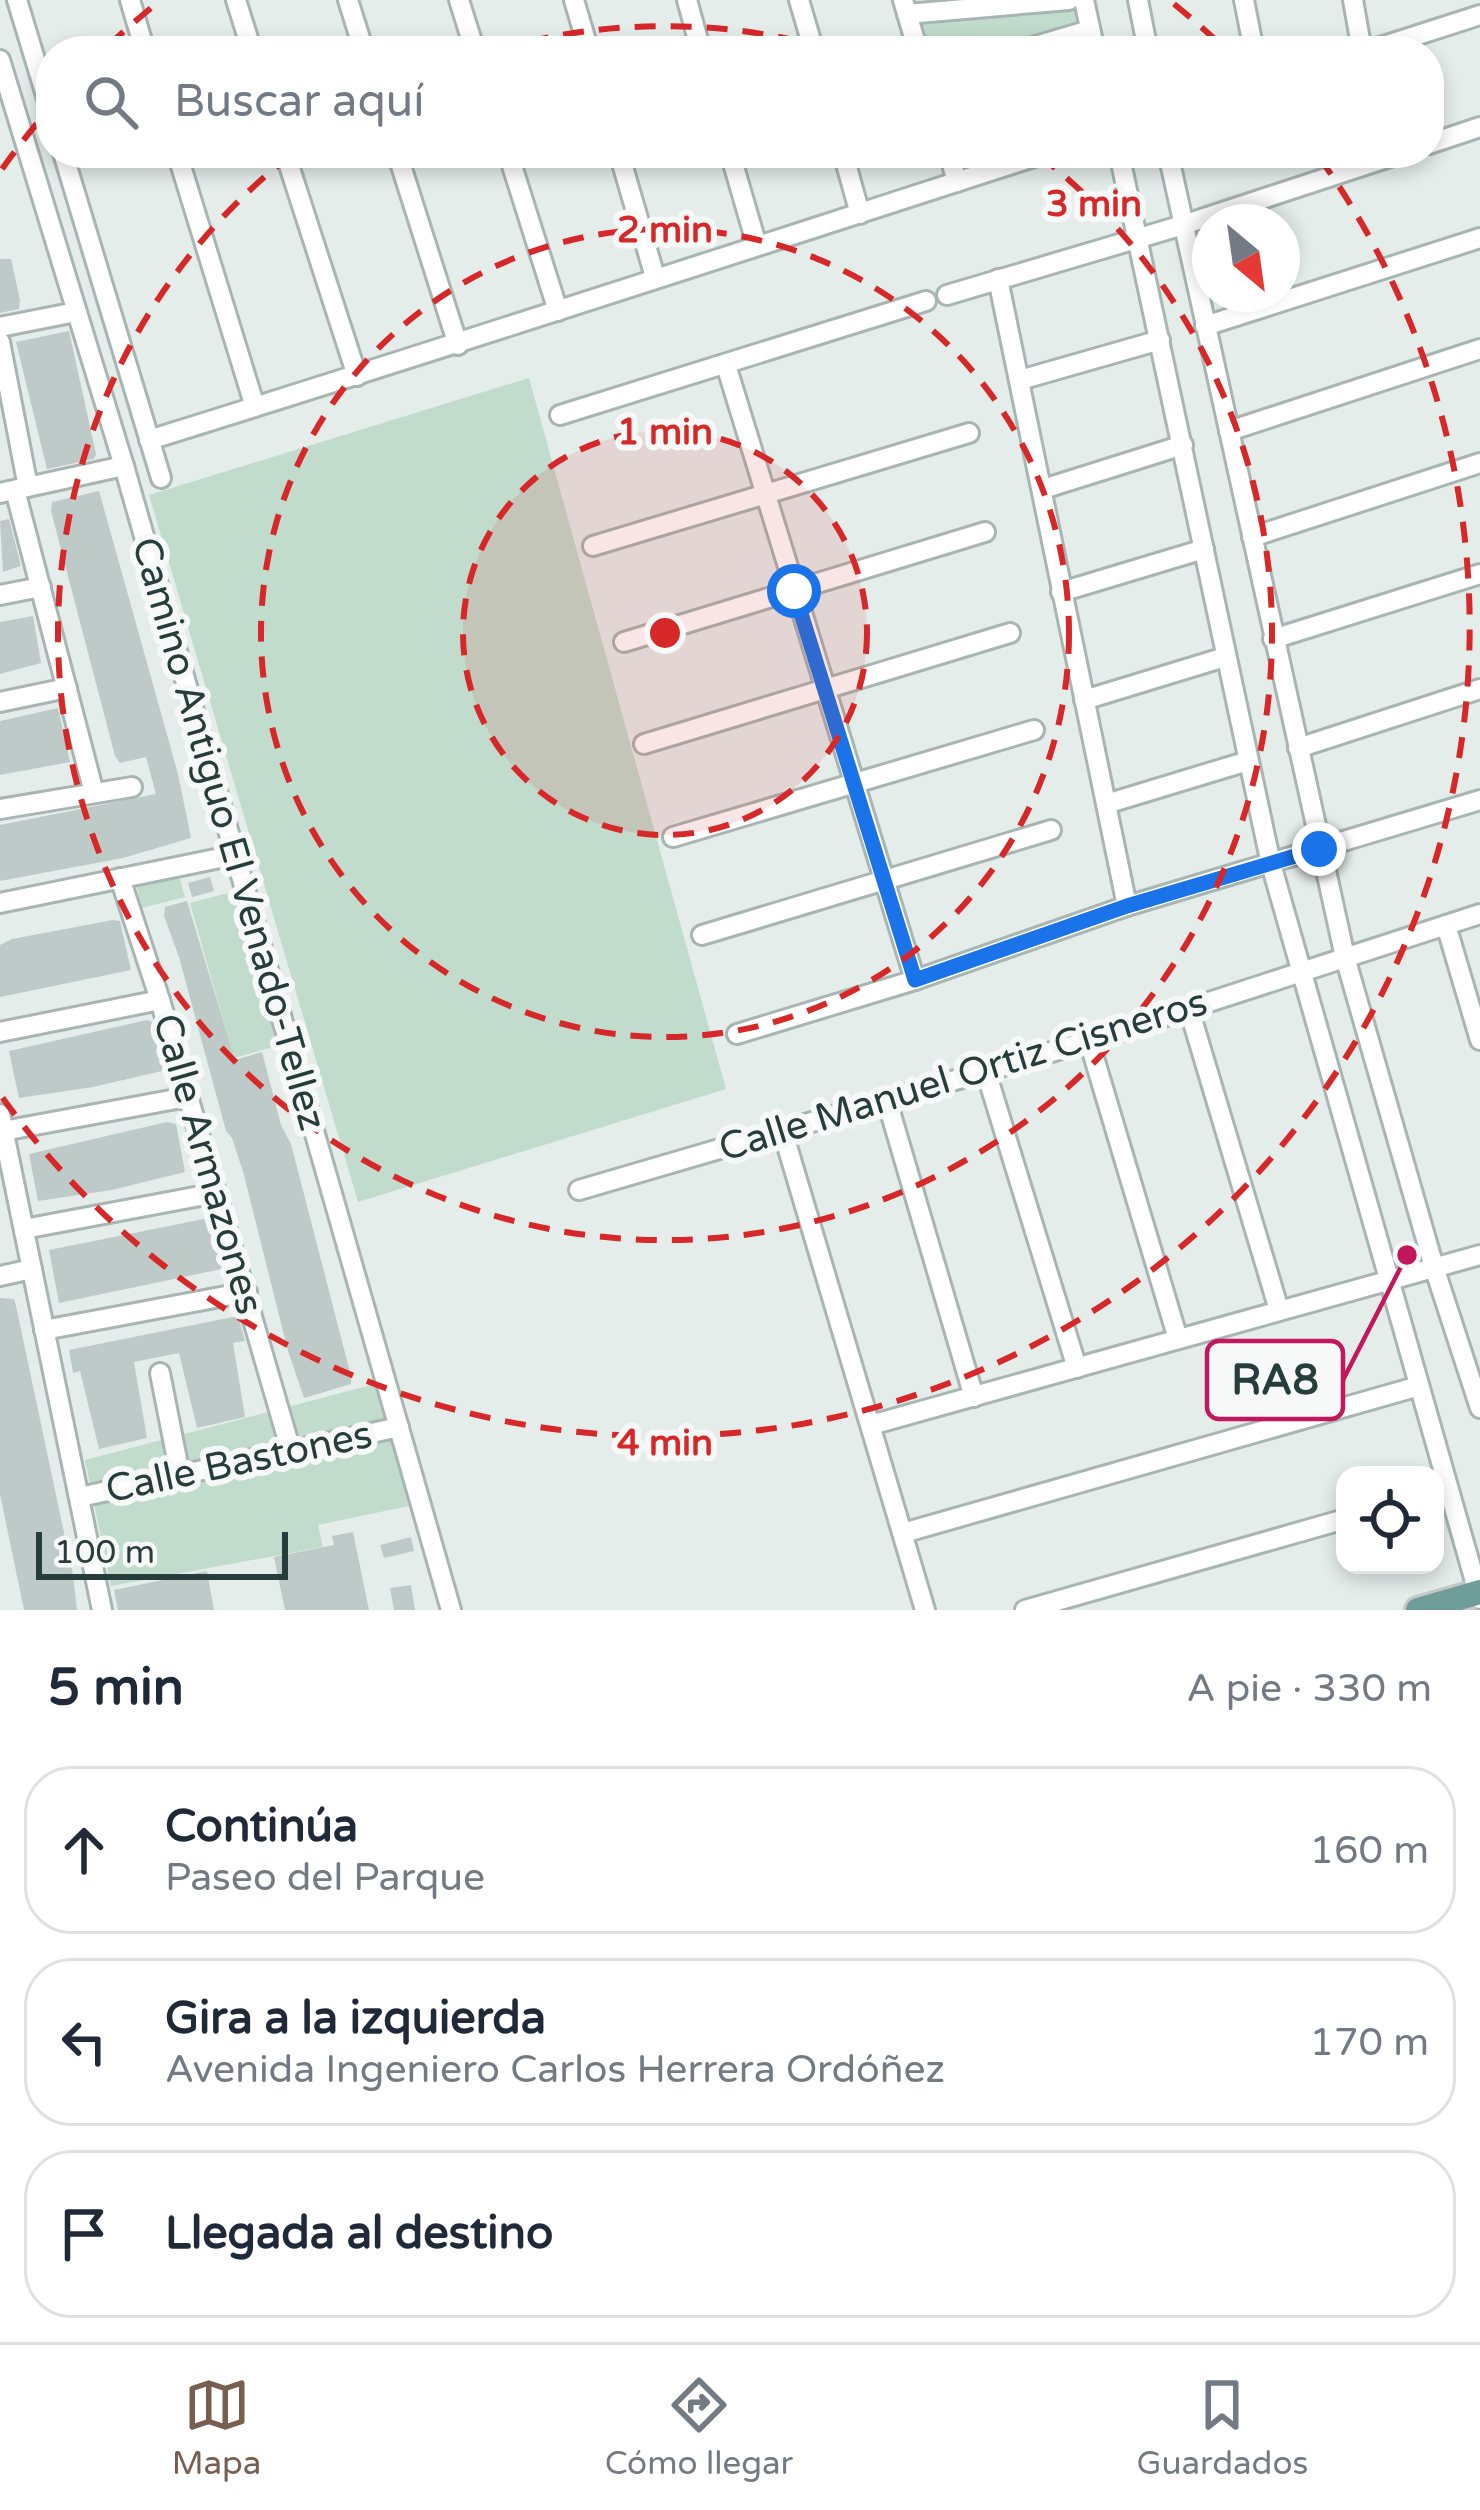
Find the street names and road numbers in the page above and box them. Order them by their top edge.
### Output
street label: Camino Antiguo El Venado-Tellez [122,532,336,1136]
street label: Calle Manuel Ortiz Cisneros [713,978,1213,1172]
street label: Calle Armazones [143,1009,273,1319]
street label: Calle Bastones [102,1411,376,1513]

